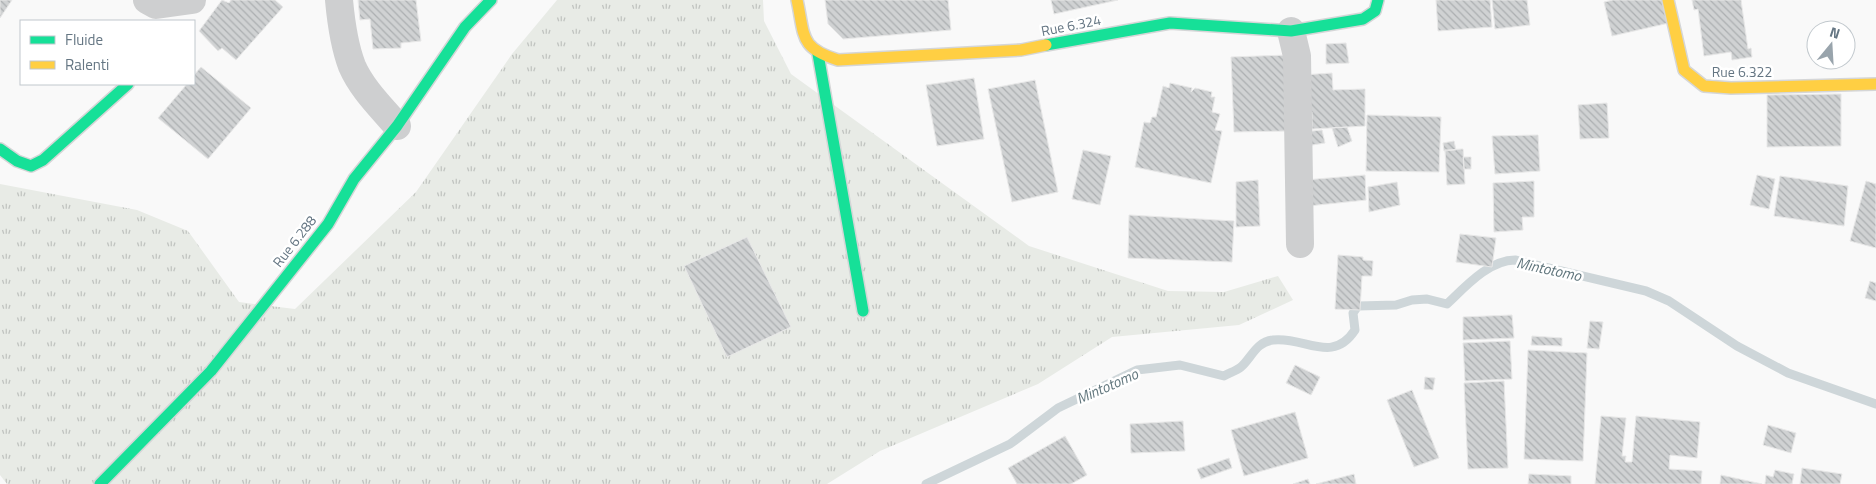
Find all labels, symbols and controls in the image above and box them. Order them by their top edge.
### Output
street label: Rue 6.324 [1039,9,1103,41]
legend [20,20,195,85]
north arrow [1806,20,1856,70]
text: N [1827,21,1843,44]
text: Fluide [65,28,103,51]
text: Ralenti [65,53,109,76]
street label: Rue 6.322 [1712,61,1772,82]
street label: Rue 6.288 [267,211,321,271]
water label: Mintotomo [1515,251,1584,287]
water label: Mintotomo [1072,362,1142,410]

